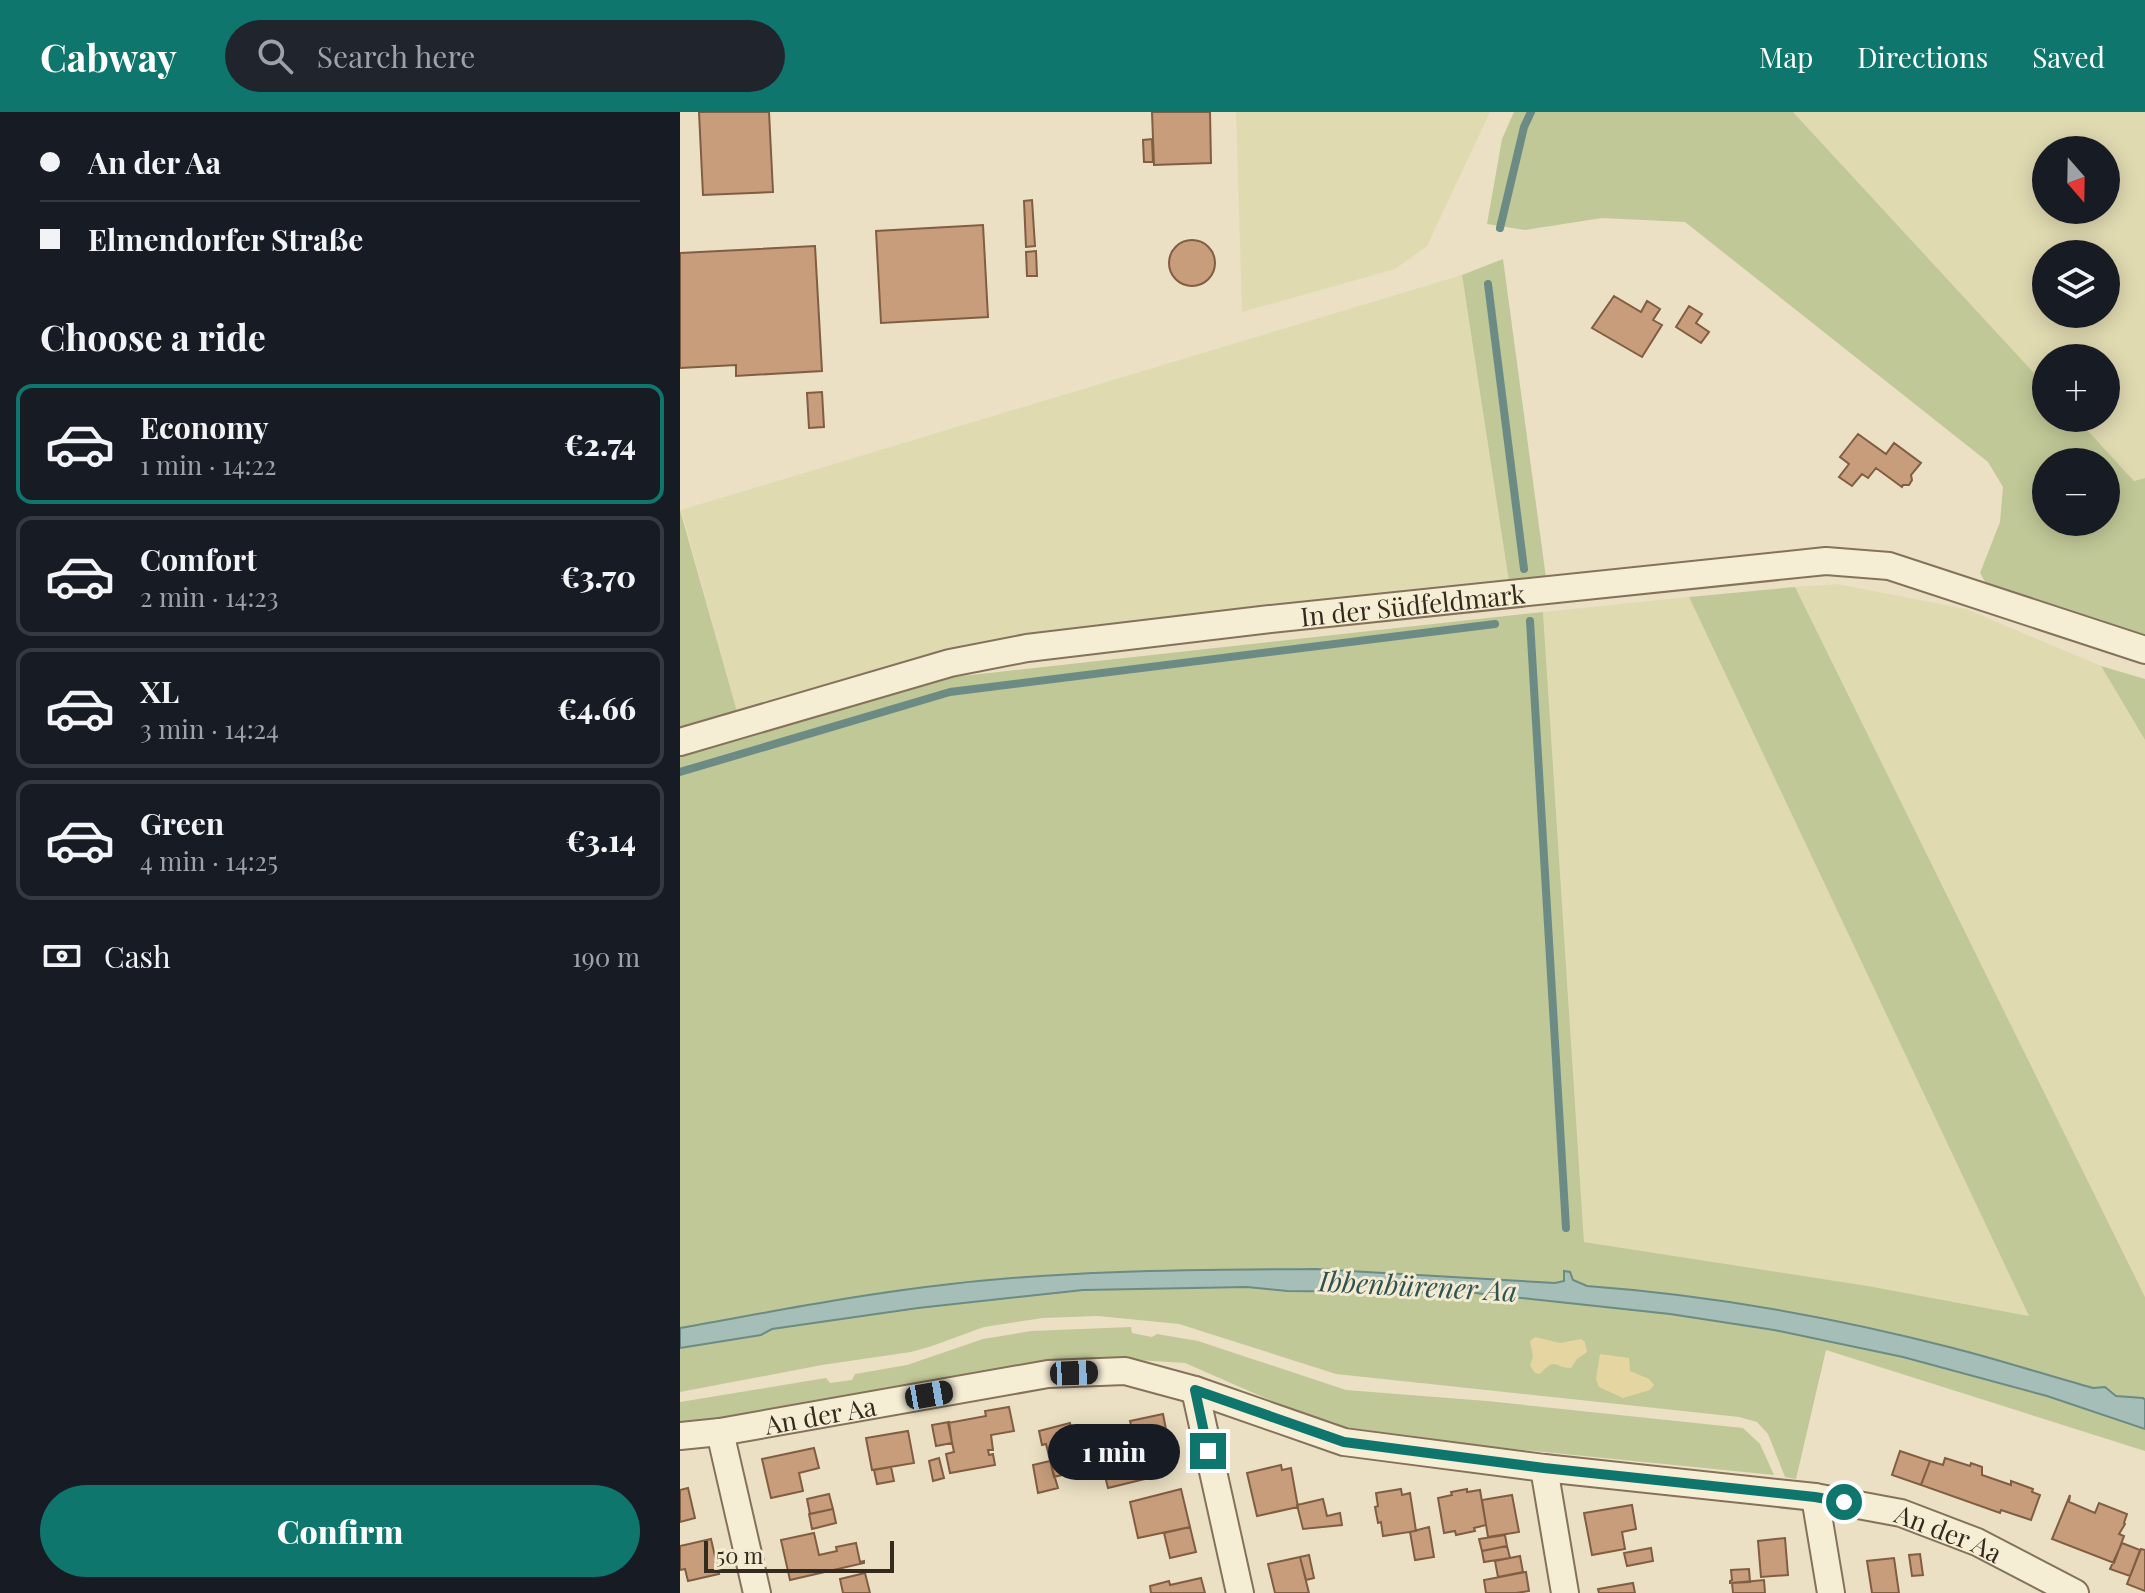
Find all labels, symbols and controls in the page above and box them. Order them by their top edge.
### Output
search box [225,20,785,92]
text: Cabway [40,31,177,82]
icon: search [253,34,297,78]
text: Search here [317,36,475,76]
text: Map [1759,38,1813,75]
text: Directions [1857,38,1988,75]
text: Saved [2032,38,2105,75]
north arrow [2032,136,2120,224]
map controls [2032,136,2120,536]
text: An der Aa [88,142,221,182]
text: Elmendorfer Straße [88,219,363,259]
button: layers [2032,240,2120,328]
text: Choose a ride [40,312,266,360]
button: + [2032,344,2120,432]
text: Economy [140,407,269,447]
icon: car [44,408,116,480]
text: €2.74 [564,424,636,464]
text: 1 min · 14:22 [140,447,276,482]
button: − [2032,448,2120,536]
text: Comfort [140,539,257,579]
icon: car [44,540,116,612]
text: €3.70 [560,556,636,596]
street label: In der Südfeldmark [1299,575,1528,633]
text: 2 min · 14:23 [140,579,279,614]
text: XL [140,671,179,711]
icon: car [44,672,116,744]
text: €4.66 [557,688,636,728]
text: 3 min · 14:24 [140,711,279,746]
text: Green [140,803,224,843]
icon: car [44,804,116,876]
text: €3.14 [566,820,636,860]
text: 4 min · 14:25 [140,843,278,878]
icon: cash [40,934,84,978]
text: Cash [104,936,171,976]
text: 190 m [572,939,640,974]
water label: Ibbenbürener Aa [1317,1261,1518,1309]
car [1050,1360,1098,1386]
car [903,1379,955,1411]
street label: An der Aa [761,1387,879,1441]
callout: 1 min [1048,1423,1180,1479]
route end [1190,1433,1226,1469]
text: 1 min [1082,1434,1146,1469]
route start [1826,1484,1862,1520]
button: Confirm [40,1485,640,1577]
street label: An der Aa [1889,1495,2009,1570]
scale bar [704,1537,894,1573]
text: 50 m [716,1540,763,1570]

